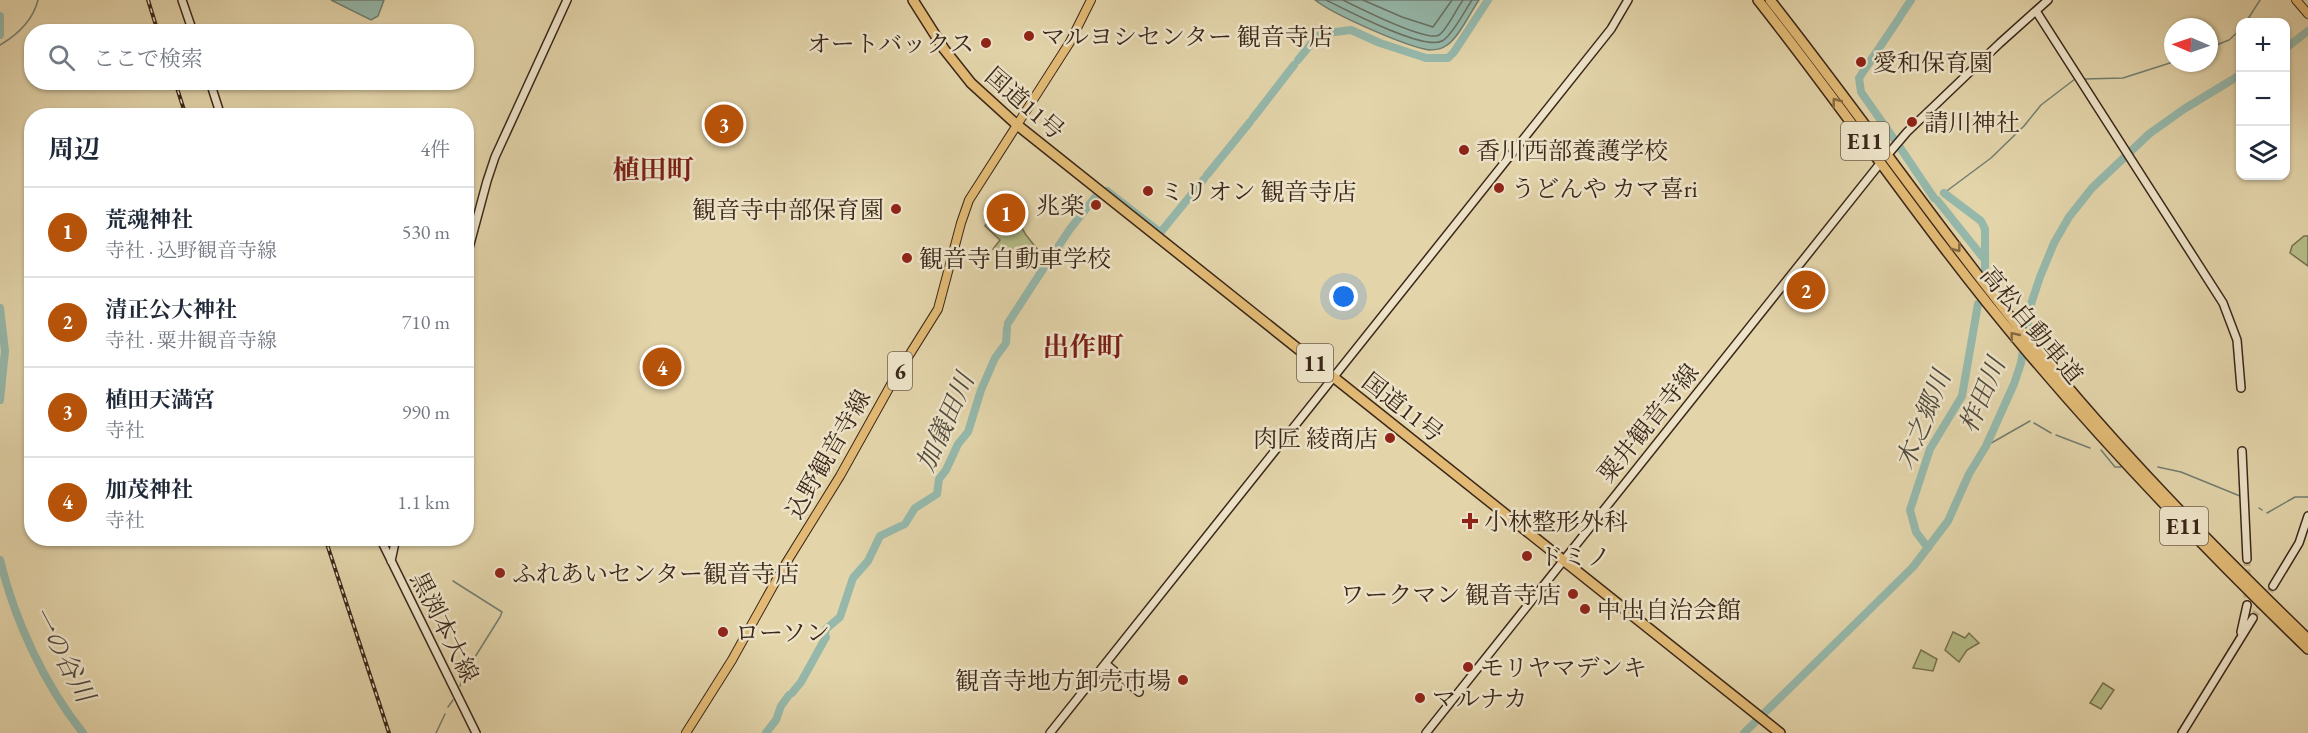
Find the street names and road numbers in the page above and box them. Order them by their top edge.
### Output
street label: 国道11号 [979,60,1071,146]
road number: E11 [1841,122,1889,160]
street label: 高松自動車道 [1974,260,2090,390]
road number: 11 [1297,344,1333,382]
road number: 6 [888,352,912,390]
street label: 粟井観音寺線 [1591,357,1705,489]
street label: 国道11号 [1356,366,1450,448]
street label: 込野観音寺線 [779,384,877,524]
road number: E11 [2160,507,2208,545]
street label: 黒渕本大線 [404,567,486,687]

